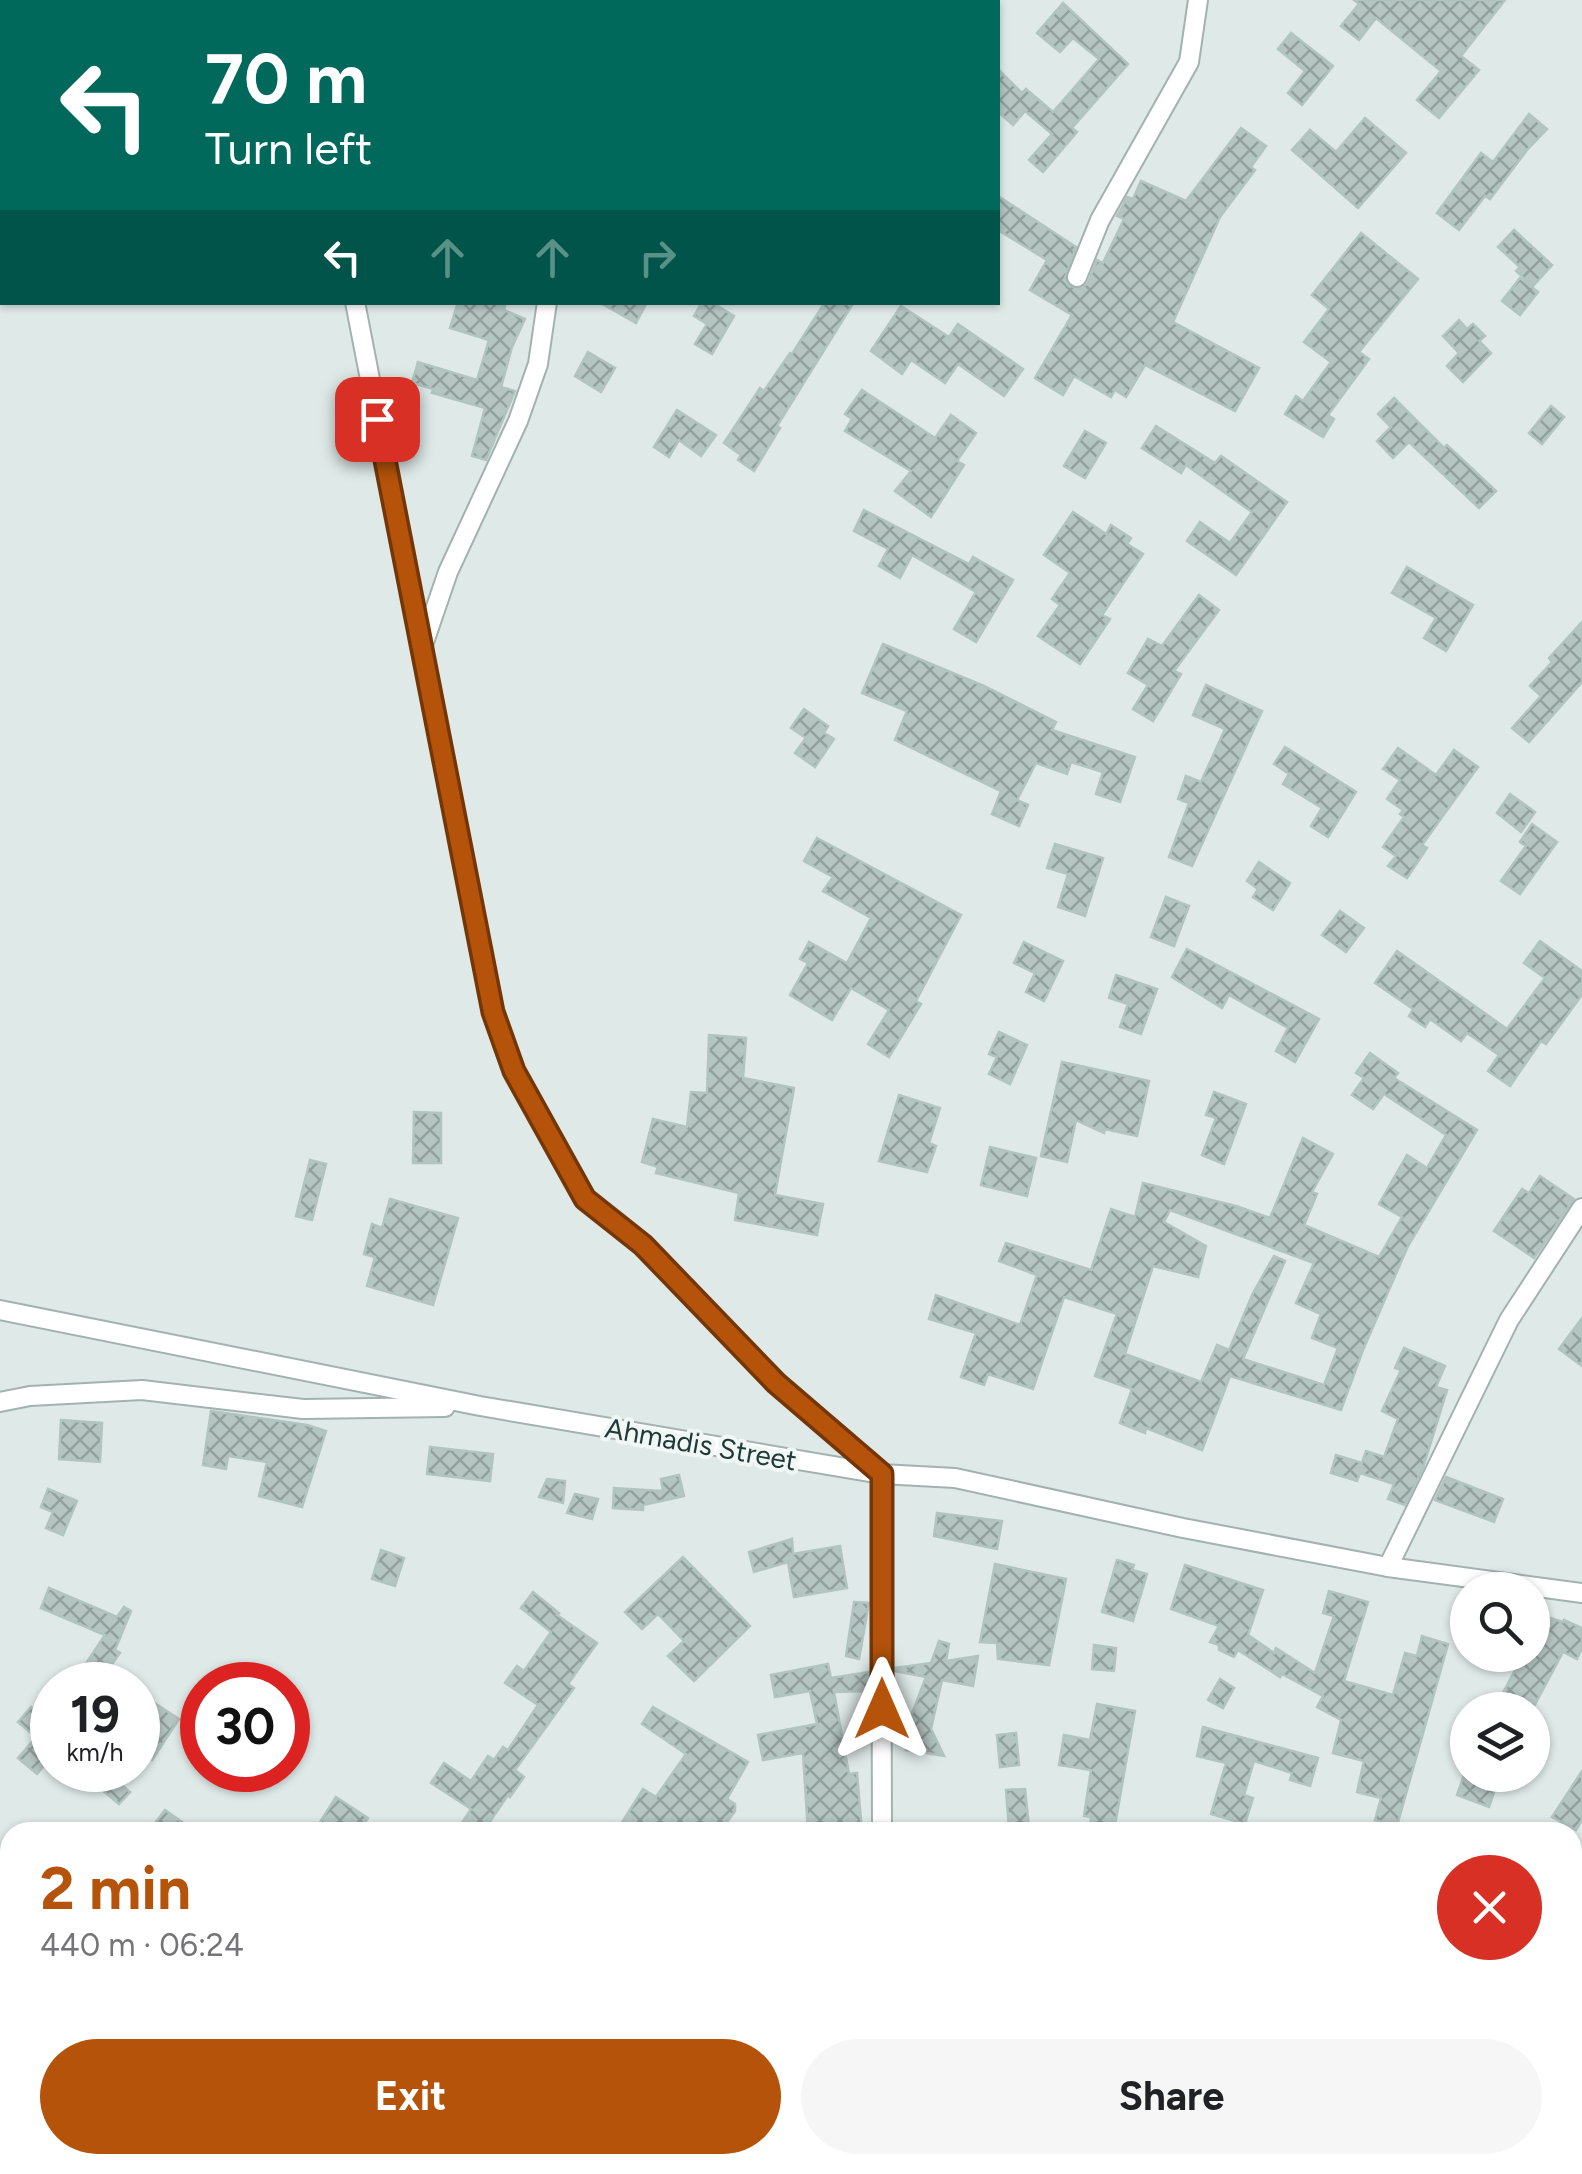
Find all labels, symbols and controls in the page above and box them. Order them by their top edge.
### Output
text: 70 m [205,36,367,121]
icon: left [40,40,170,170]
text: Turn left [205,121,372,175]
icon: left [315,230,370,285]
icon: ahead [420,230,475,285]
icon: ahead [525,230,580,285]
icon: right [630,230,685,285]
pin [335,377,420,462]
icon: arrive [350,392,405,447]
street label: Ahmadis Street [603,1410,799,1478]
map controls [1450,1572,1550,1792]
button: search [1450,1572,1550,1672]
position arrow [830,1657,934,1761]
speed limit sign: 30 [180,1662,310,1792]
text: 19 [70,1684,120,1745]
button: layers [1450,1692,1550,1792]
text: km/h [66,1737,124,1767]
text: 2 min [40,1852,191,1924]
button: close [1437,1855,1542,1960]
text: 440 m · 06:24 [40,1926,244,1964]
button: Exit [40,2039,781,2154]
button: Share [801,2039,1542,2154]

